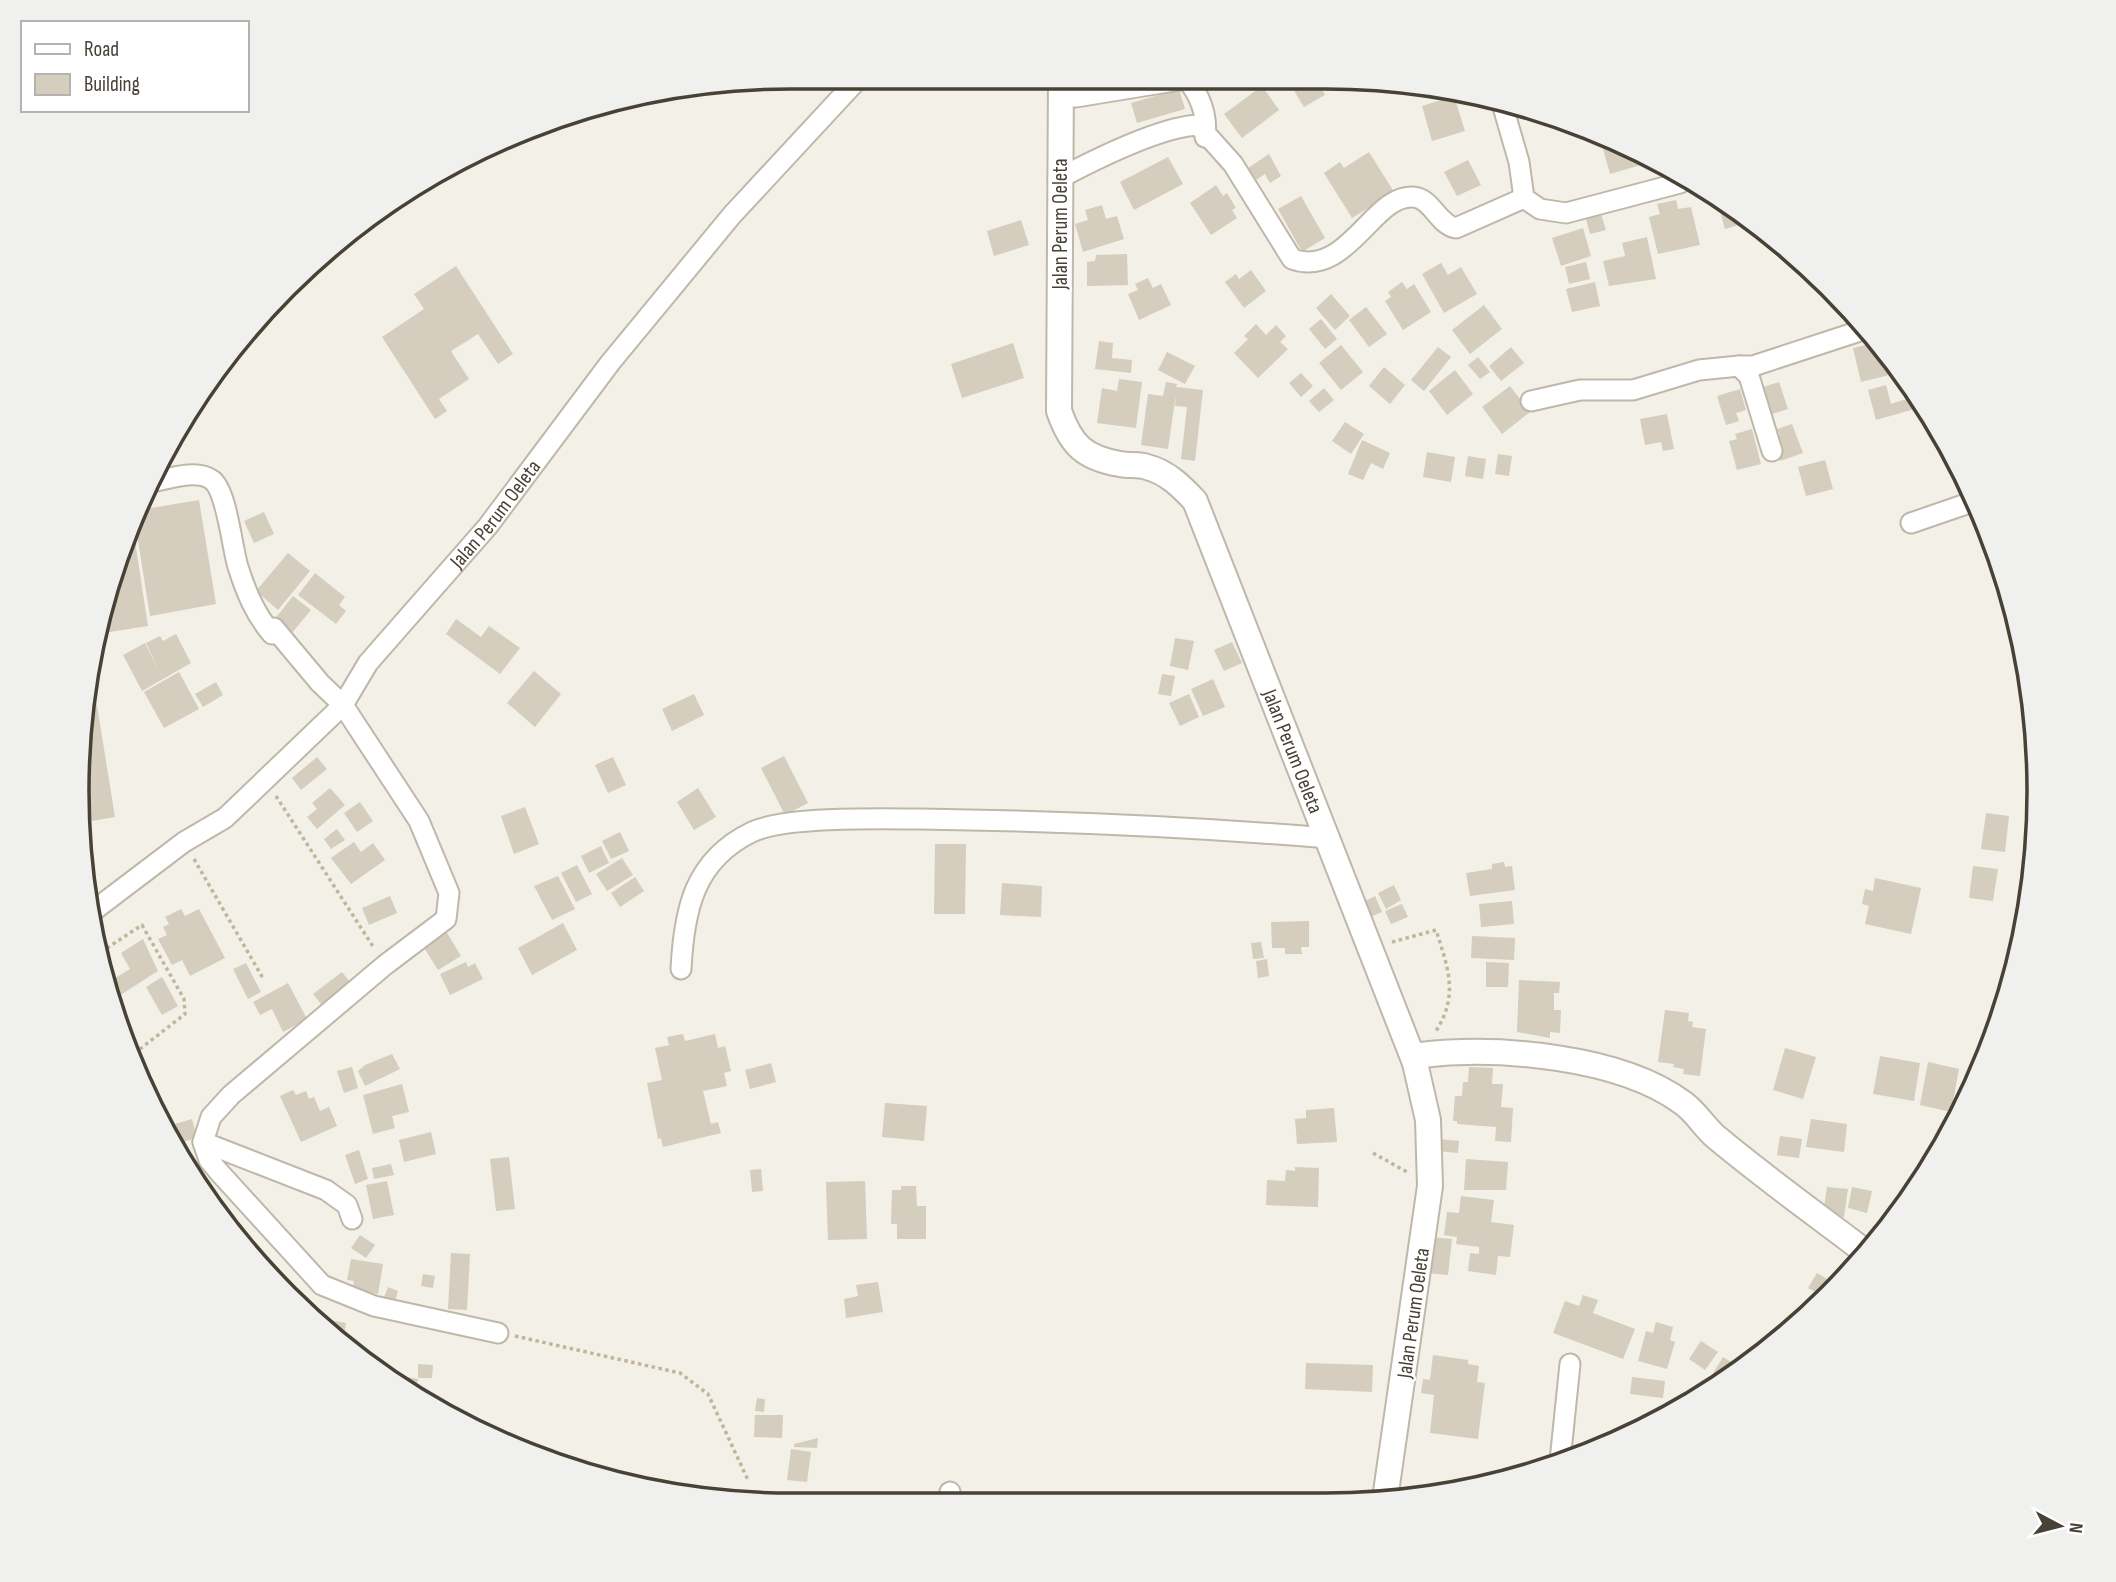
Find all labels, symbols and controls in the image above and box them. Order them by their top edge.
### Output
legend [21,21,248,112]
text: Road [84,37,119,62]
text: Building [84,72,140,97]
street label: Jalan Perum Oeleta [1048,158,1073,291]
street label: Jalan Perum Oeleta [444,455,546,574]
street label: Jalan Perum Oeleta [1257,685,1328,817]
street label: Jalan Perum Oeleta [1392,1246,1435,1381]
north arrow [2025,1491,2095,1561]
text: N [2063,1521,2087,1534]

